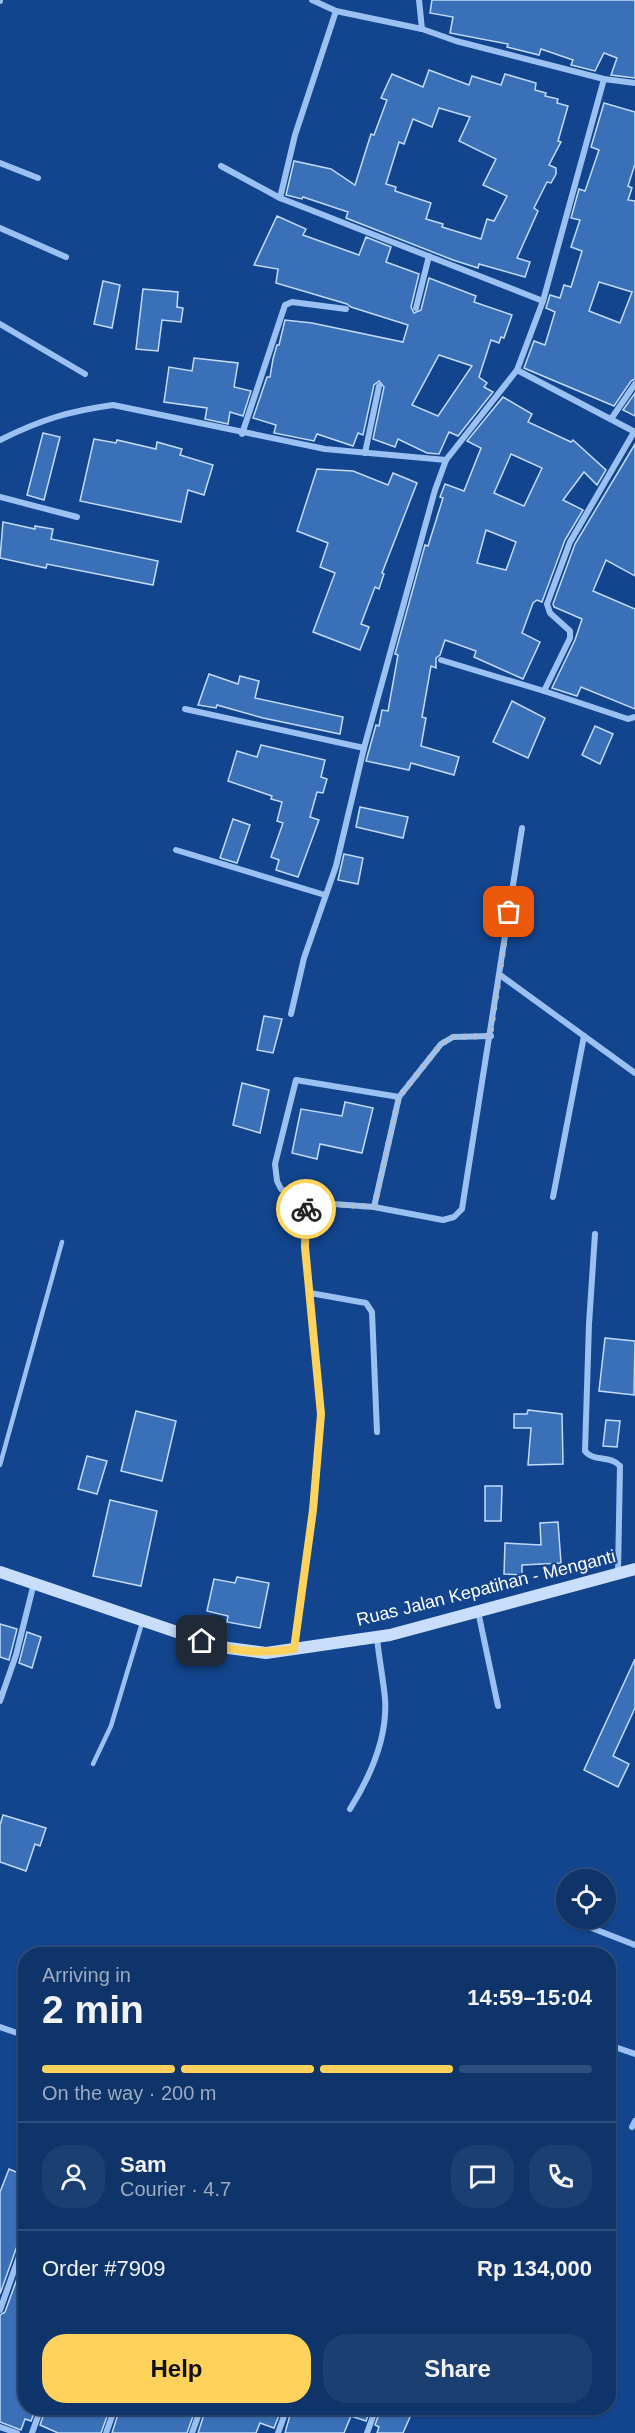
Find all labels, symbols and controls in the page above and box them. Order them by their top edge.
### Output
pin [483,886,534,937]
icon: bag [492,895,525,928]
courier [276,1179,336,1239]
icon: bike [290,1193,323,1226]
street label: Ruas Jalan Kepatihan - Menganti [354,1546,618,1630]
pin [176,1615,227,1666]
icon: home [185,1624,218,1657]
map controls [556,1869,616,1929]
button: locate [556,1869,616,1929]
text: Arriving in [42,1964,131,1986]
text: 14:59–15:04 [467,1985,592,2010]
text: 2 min [42,1988,144,2031]
text: On the way · 200 m [42,2082,217,2104]
button: person [42,2145,105,2208]
button: chat [451,2145,514,2208]
button: phone [529,2145,592,2208]
text: Sam [120,2152,166,2177]
text: Courier · 4.7 [120,2178,231,2200]
text: Order #7909 [42,2256,166,2281]
text: Rp 134,000 [477,2256,592,2281]
button: Help [42,2334,311,2403]
button: Share [323,2334,592,2403]

